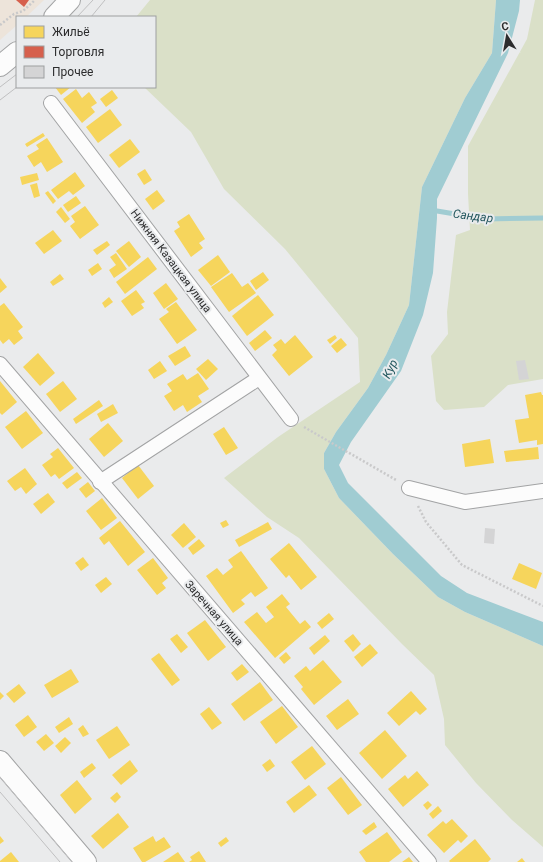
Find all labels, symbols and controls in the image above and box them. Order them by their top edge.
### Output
legend [16,16,156,88]
north arrow [487,16,527,56]
text: С [500,20,510,34]
text: Жильё [52,25,90,39]
text: Торговля [52,45,104,59]
text: Прочее [52,65,93,79]
street label: Нижняя Казацкая улица [128,207,214,315]
water label: Сандар [452,207,494,225]
water label: Кур [379,357,401,381]
street label: Заречная улица [182,578,246,648]

